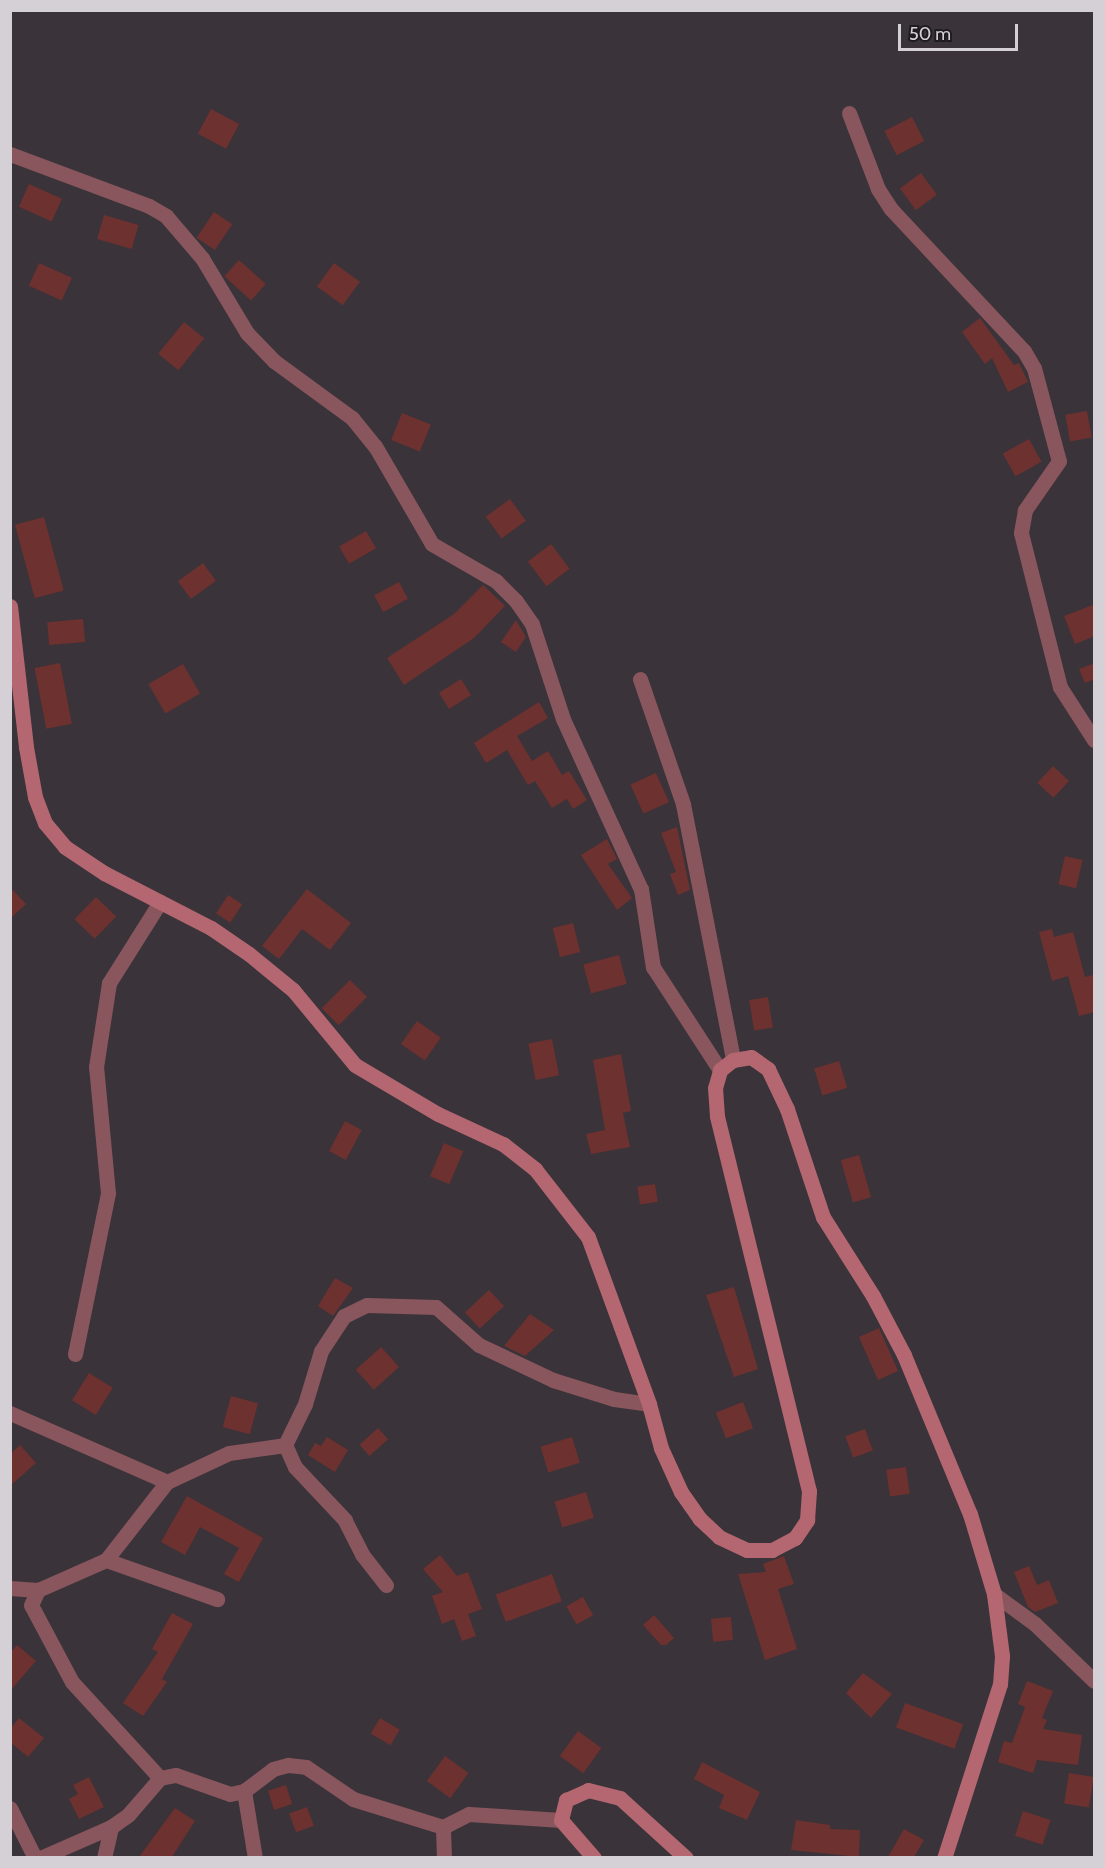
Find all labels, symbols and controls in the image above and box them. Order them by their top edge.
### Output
scale bar [901,12,1021,50]
text: 50 m [909,23,951,45]

